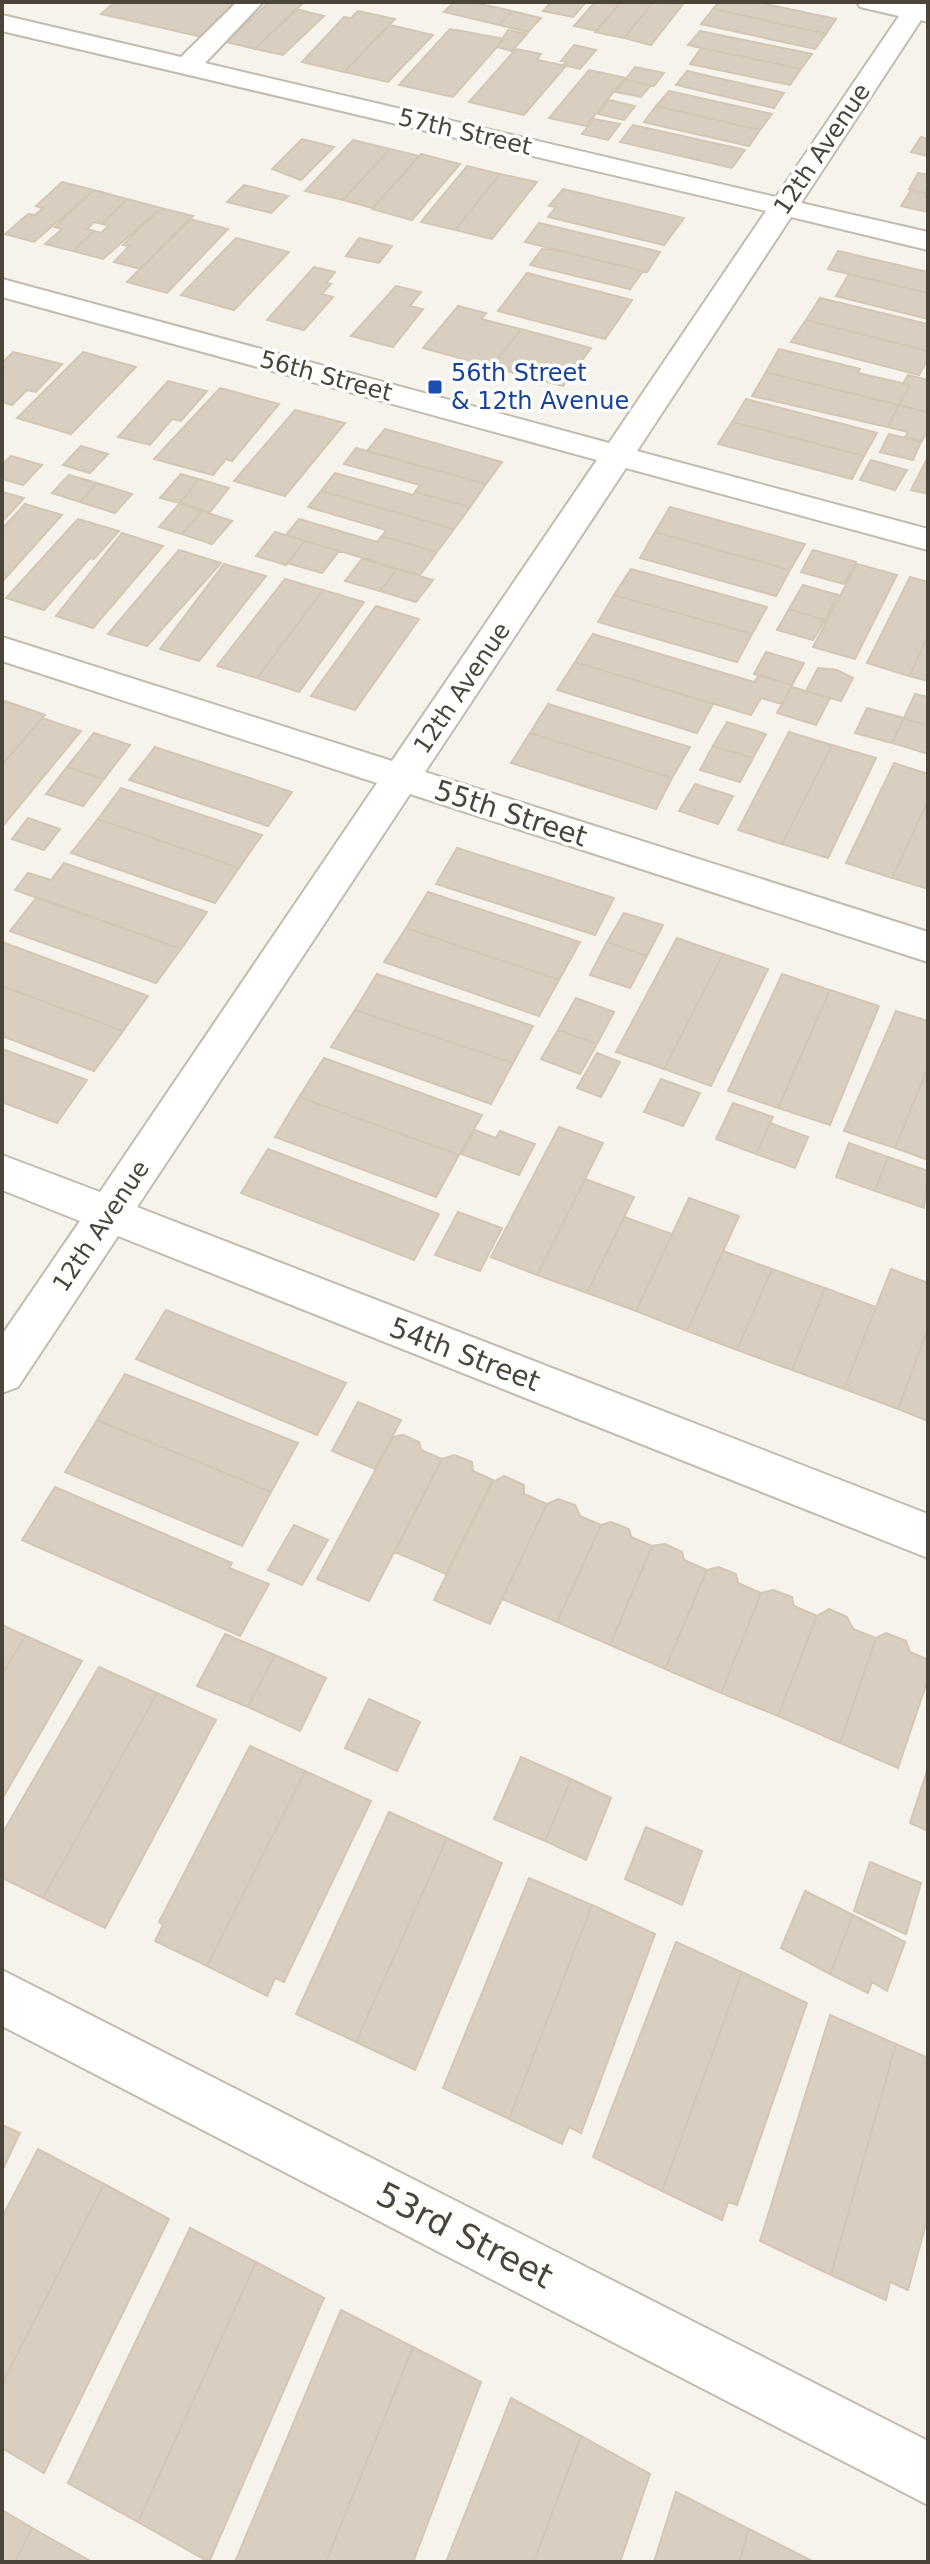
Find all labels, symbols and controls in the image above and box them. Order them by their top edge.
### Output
street label: 12th Avenue [768,78,876,220]
street label: 57th Street [396,103,534,161]
street label: 56th Street [257,345,395,407]
place label: 56th Street & 12th Avenue [451,359,629,415]
marker: 56th Street & 12th Avenue [426,378,444,396]
street label: 12th Avenue [408,617,516,759]
street label: 55th Street [430,773,591,854]
street label: 12th Avenue [47,1155,155,1297]
street label: 54th Street [385,1311,545,1398]
street label: 53rd Street [370,2174,560,2296]

